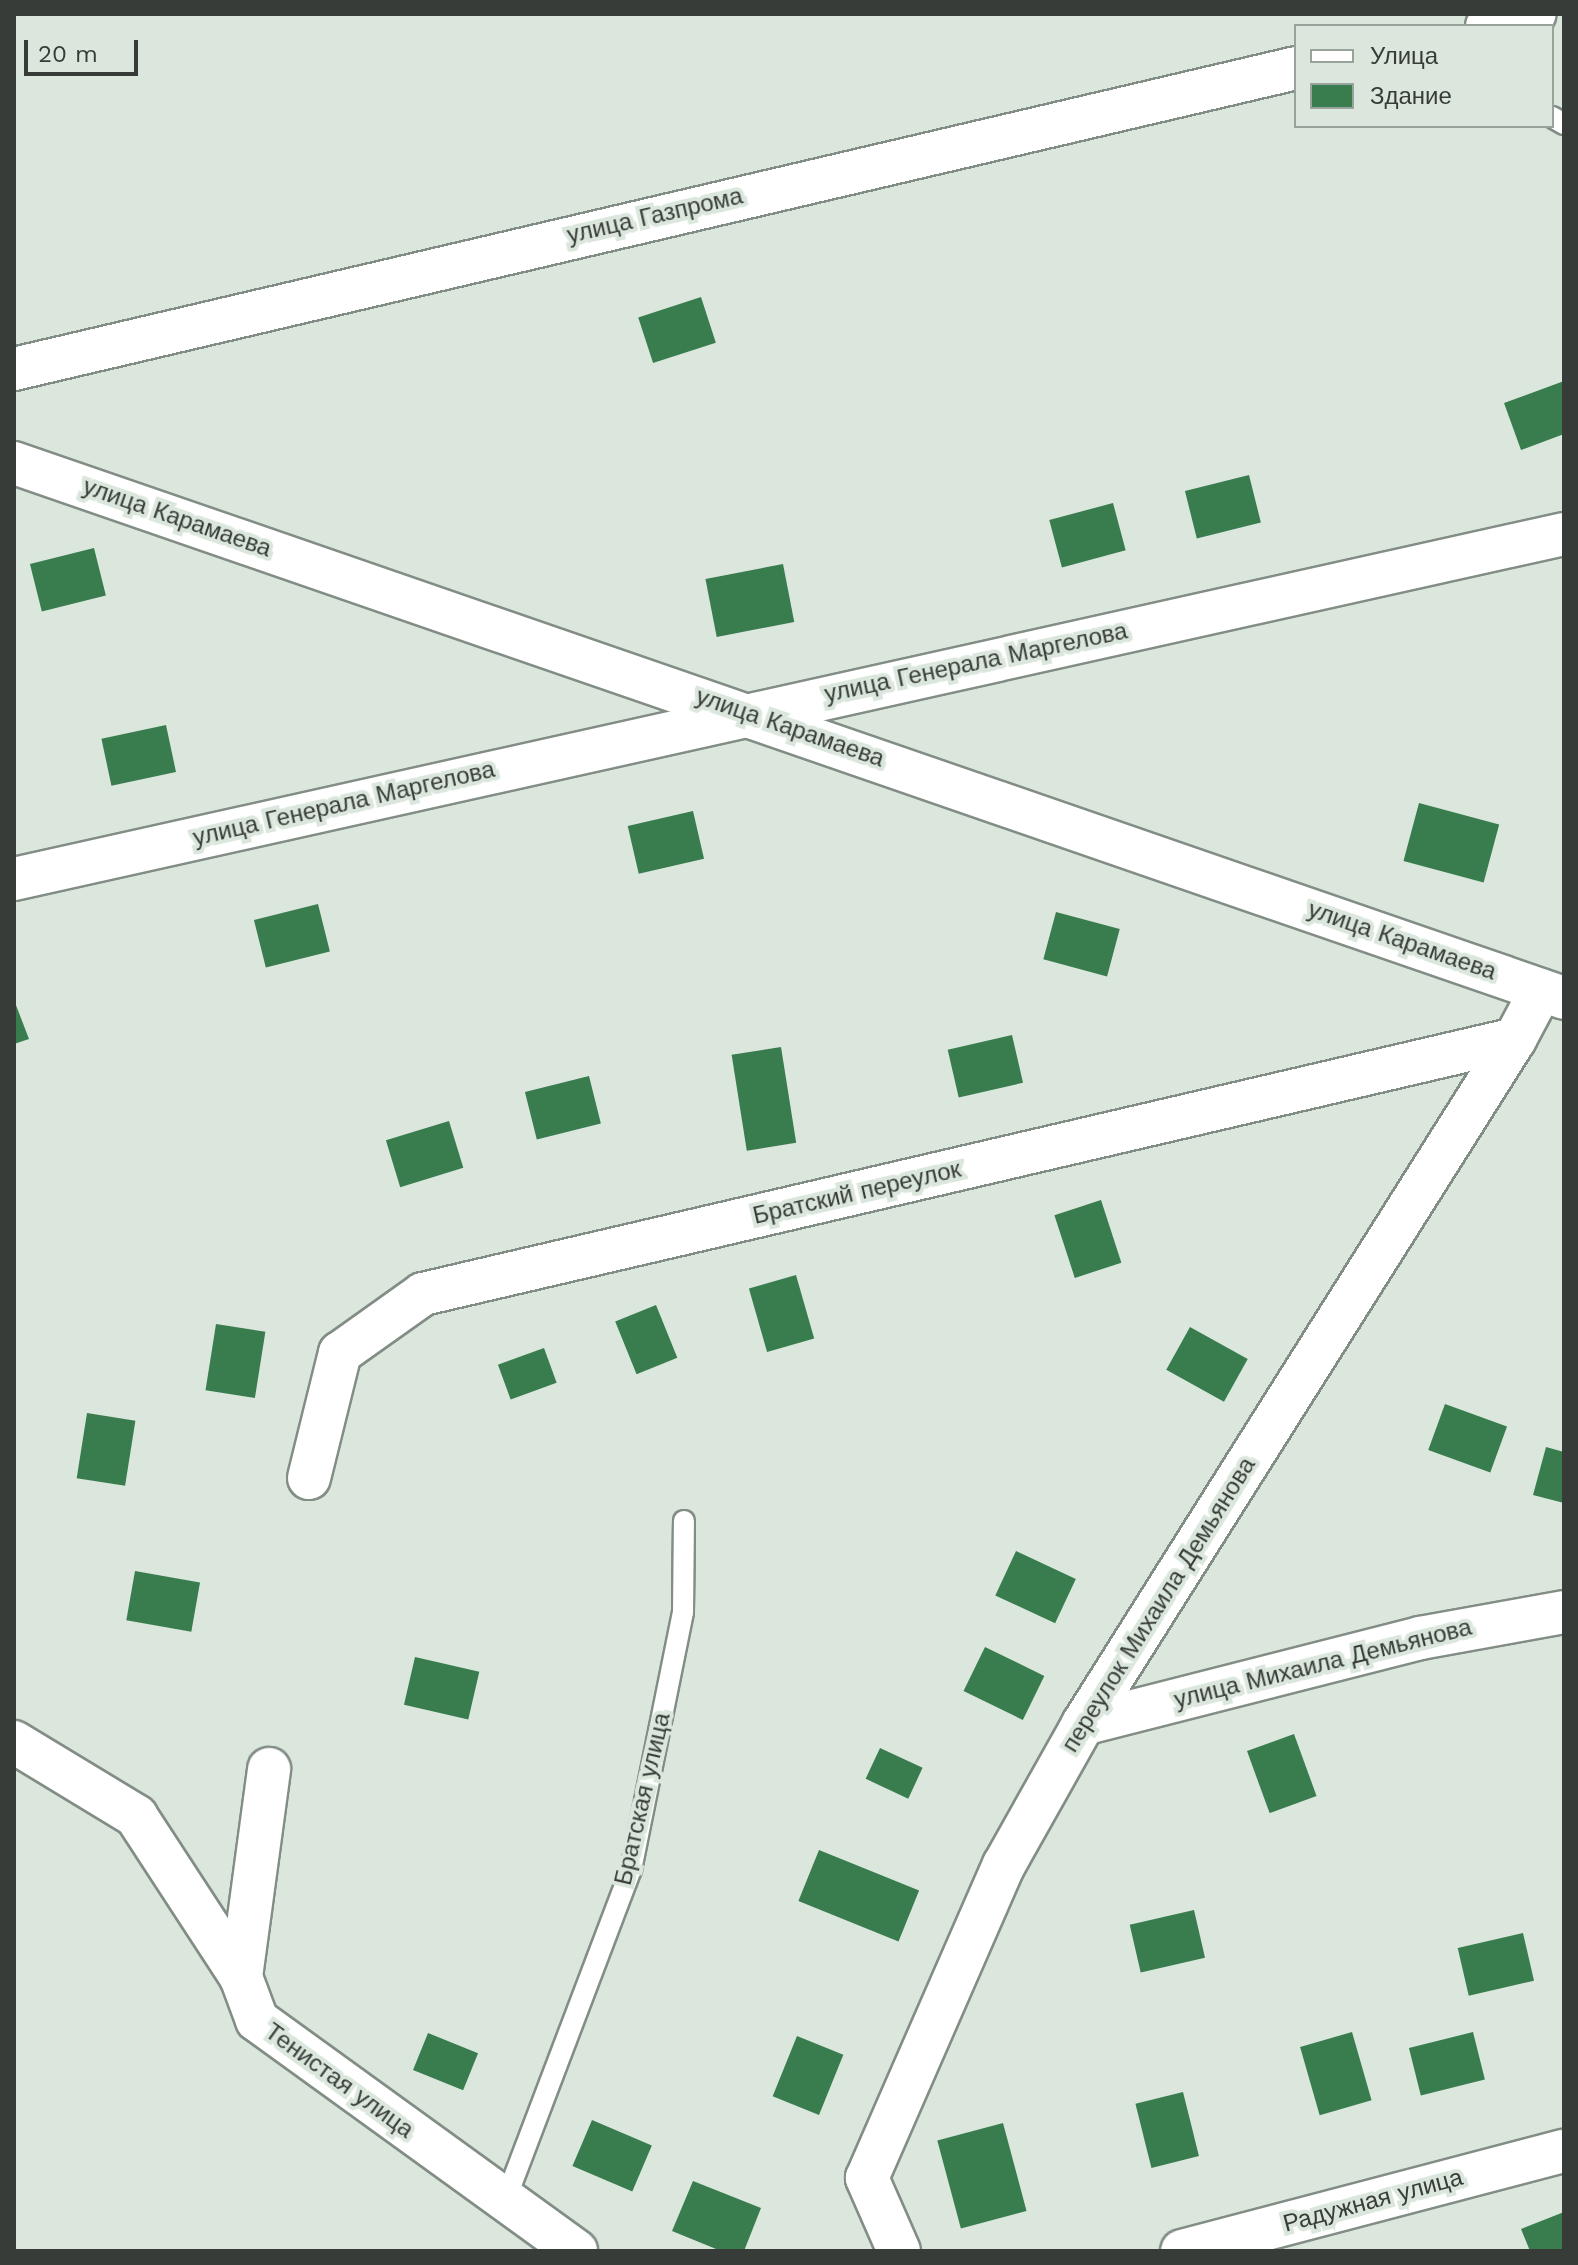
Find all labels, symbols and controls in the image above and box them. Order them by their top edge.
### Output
scale bar [28,24,142,74]
legend [1294,24,1554,128]
text: 20 m [38,40,98,68]
text: Улица [1370,42,1438,70]
text: Здание [1370,82,1452,110]
street label: улица Газпрома [564,182,746,250]
street label: улица Карамаева [79,472,275,564]
street label: улица Генерала Маргелова [822,617,1130,709]
street label: улица Карамаева [692,682,888,774]
street label: улица Генерала Маргелова [190,755,498,853]
street label: улица Карамаева [1304,895,1500,987]
street label: Братский переулок [750,1155,964,1231]
street label: переулок Михаила Демьянова [1056,1452,1262,1758]
street label: улица Михаила Демьянова [1171,1613,1475,1715]
street label: Братская улица [609,1710,677,1888]
street label: Тенистая улица [259,2017,419,2145]
street label: Радужная улица [1280,2163,1466,2239]

